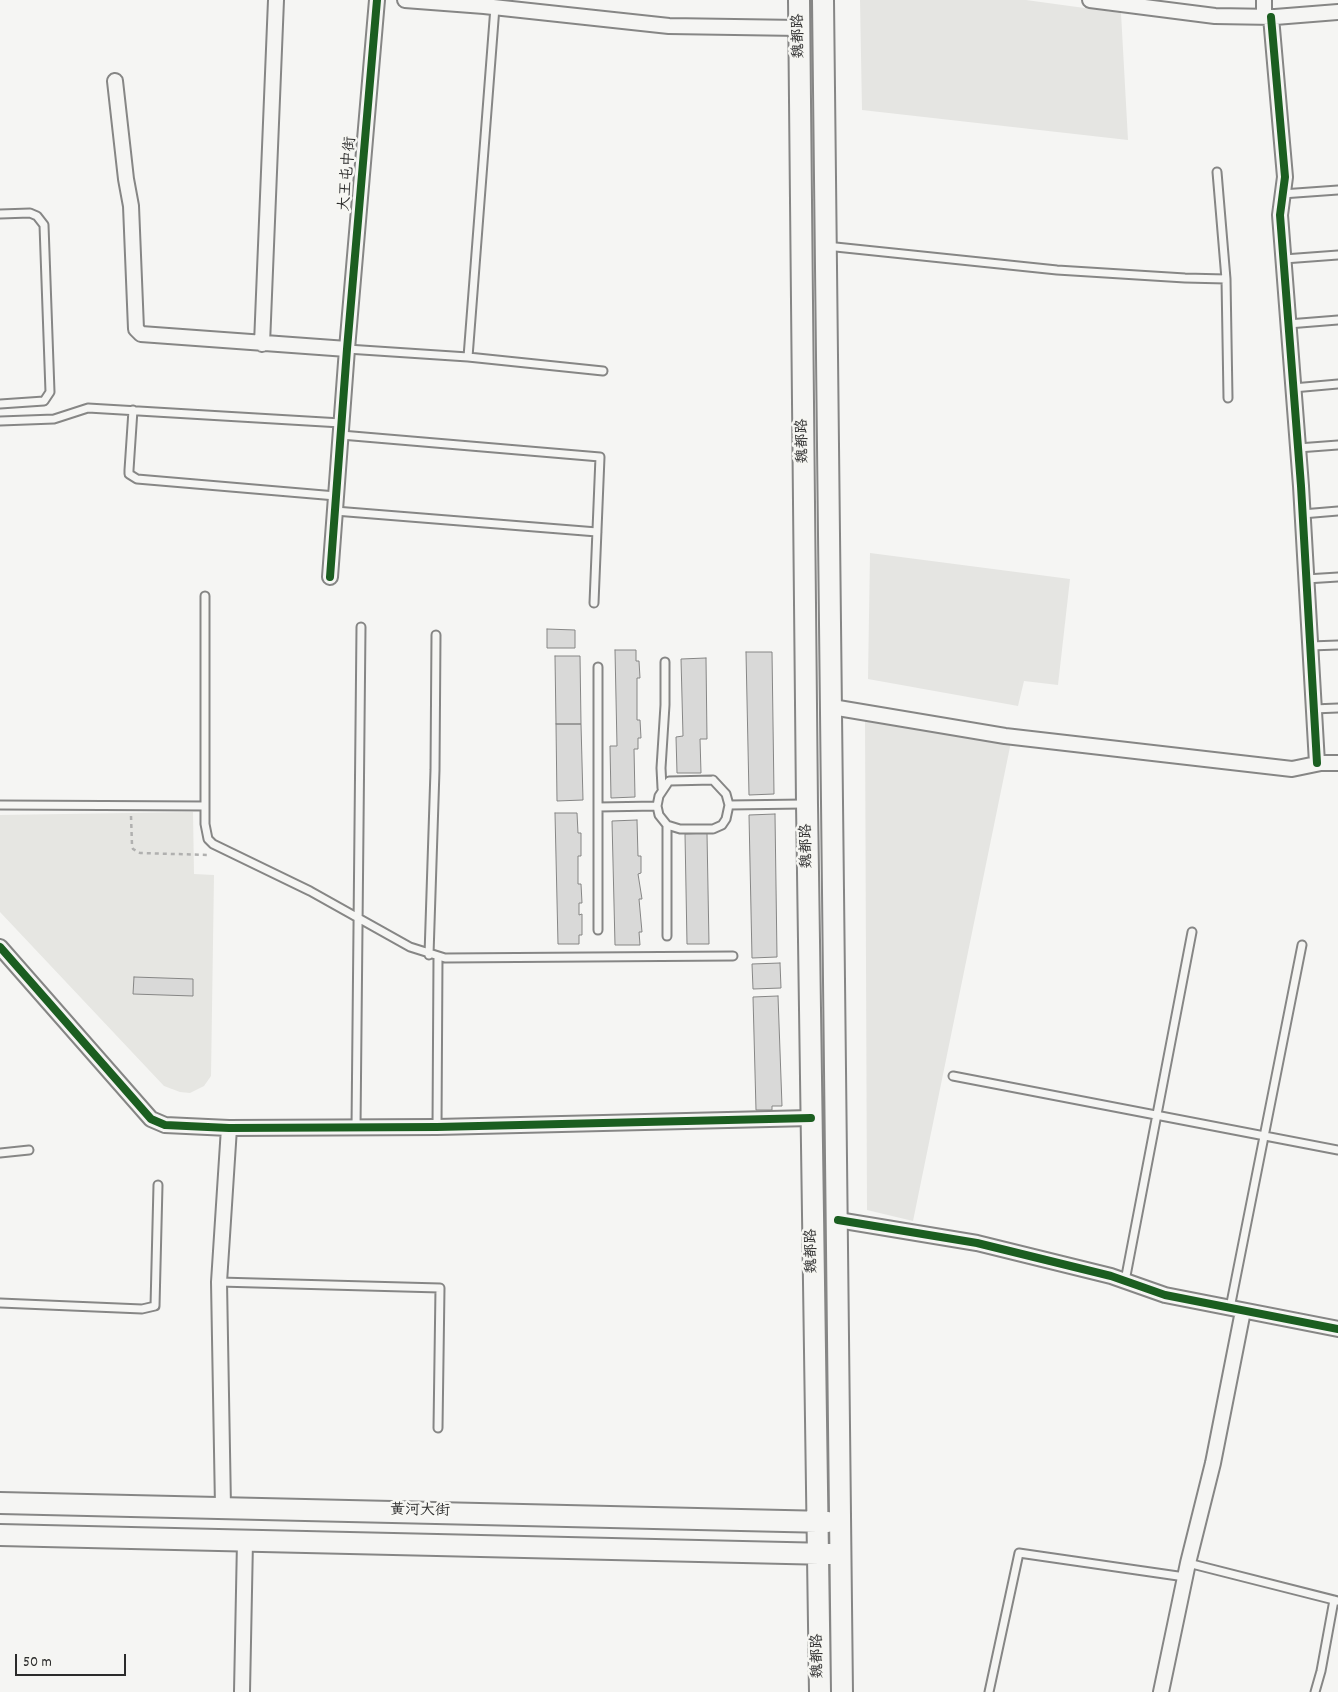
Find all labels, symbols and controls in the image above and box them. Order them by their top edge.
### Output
street label: 魏都路 [791,13,809,59]
street label: 大王屯中街 [337,136,361,212]
street label: 魏都路 [795,418,813,464]
street label: 魏都路 [799,823,817,869]
street label: 魏都路 [804,1228,822,1274]
street label: 黄河大街 [390,1502,450,1522]
street label: 魏都路 [810,1633,828,1679]
scale bar [18,1644,129,1676]
text: 50 m [23,1652,52,1674]

